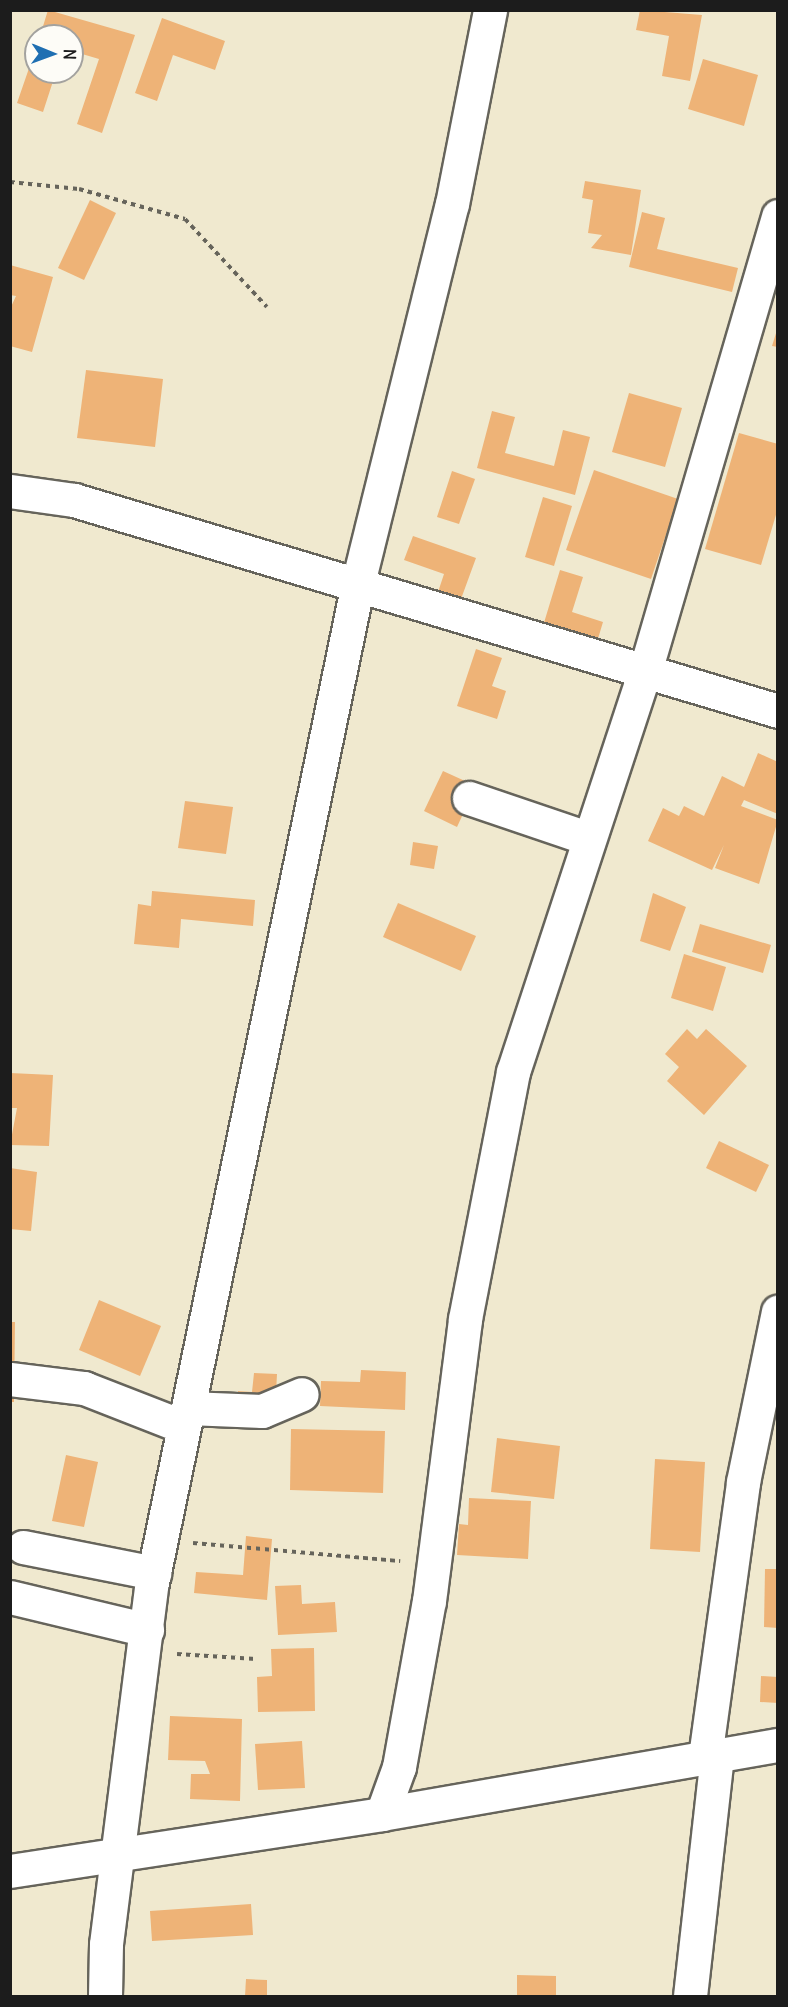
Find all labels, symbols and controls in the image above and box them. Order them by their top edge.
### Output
north arrow [24,24,84,84]
text: N [60,49,80,60]

